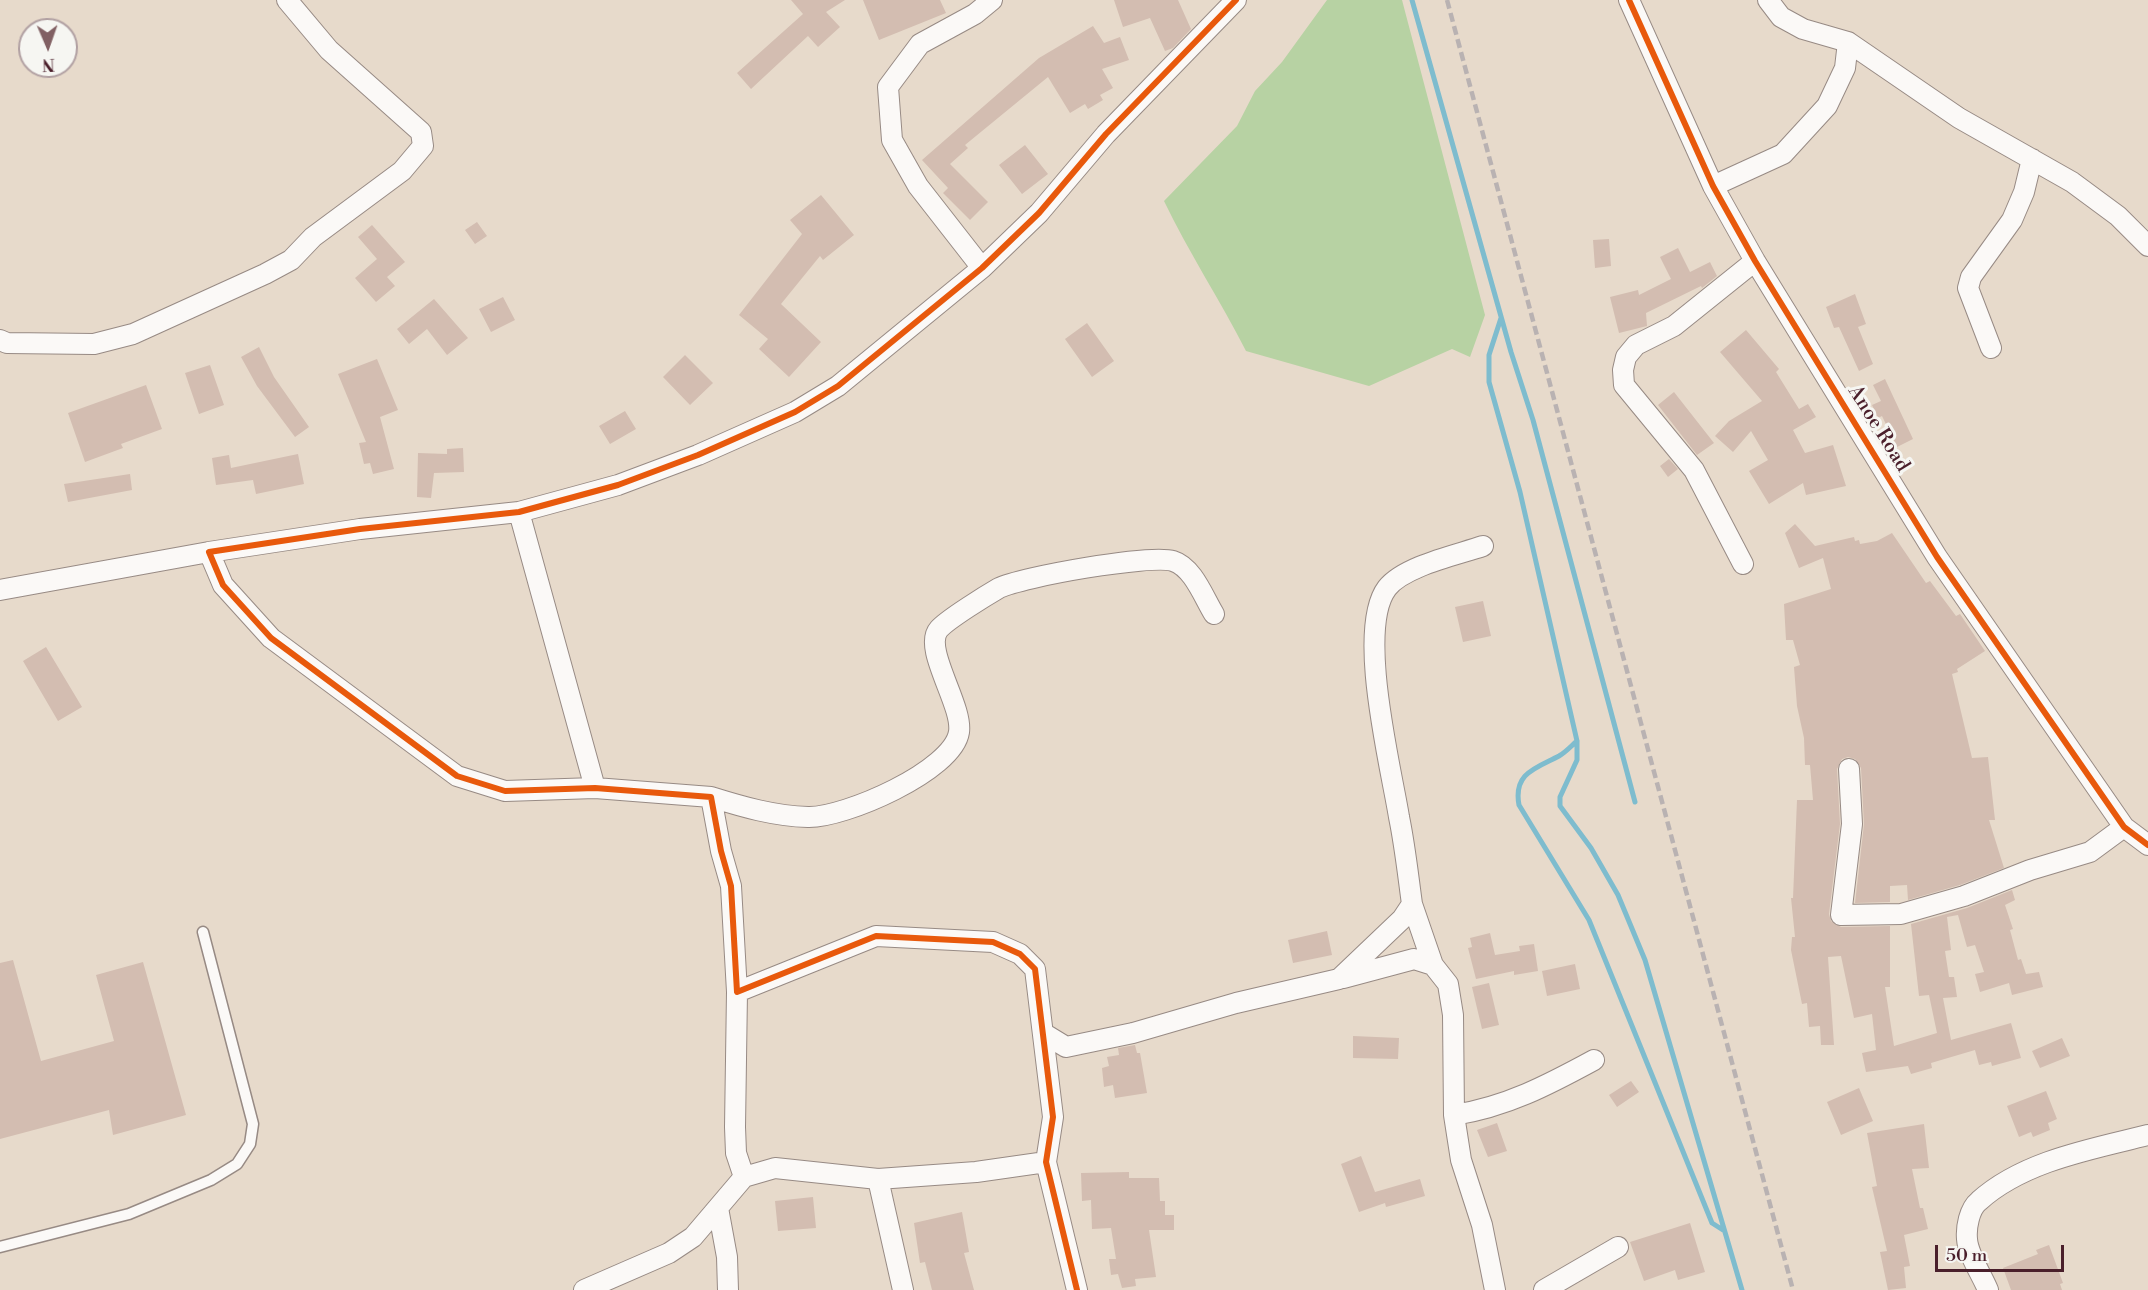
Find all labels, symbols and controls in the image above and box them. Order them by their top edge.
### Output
north arrow [18,18,78,78]
text: N [42,54,55,74]
street label: Anoe Road [1842,381,1914,477]
scale bar [1938,1233,2067,1271]
text: 50 m [1946,1244,1987,1267]

